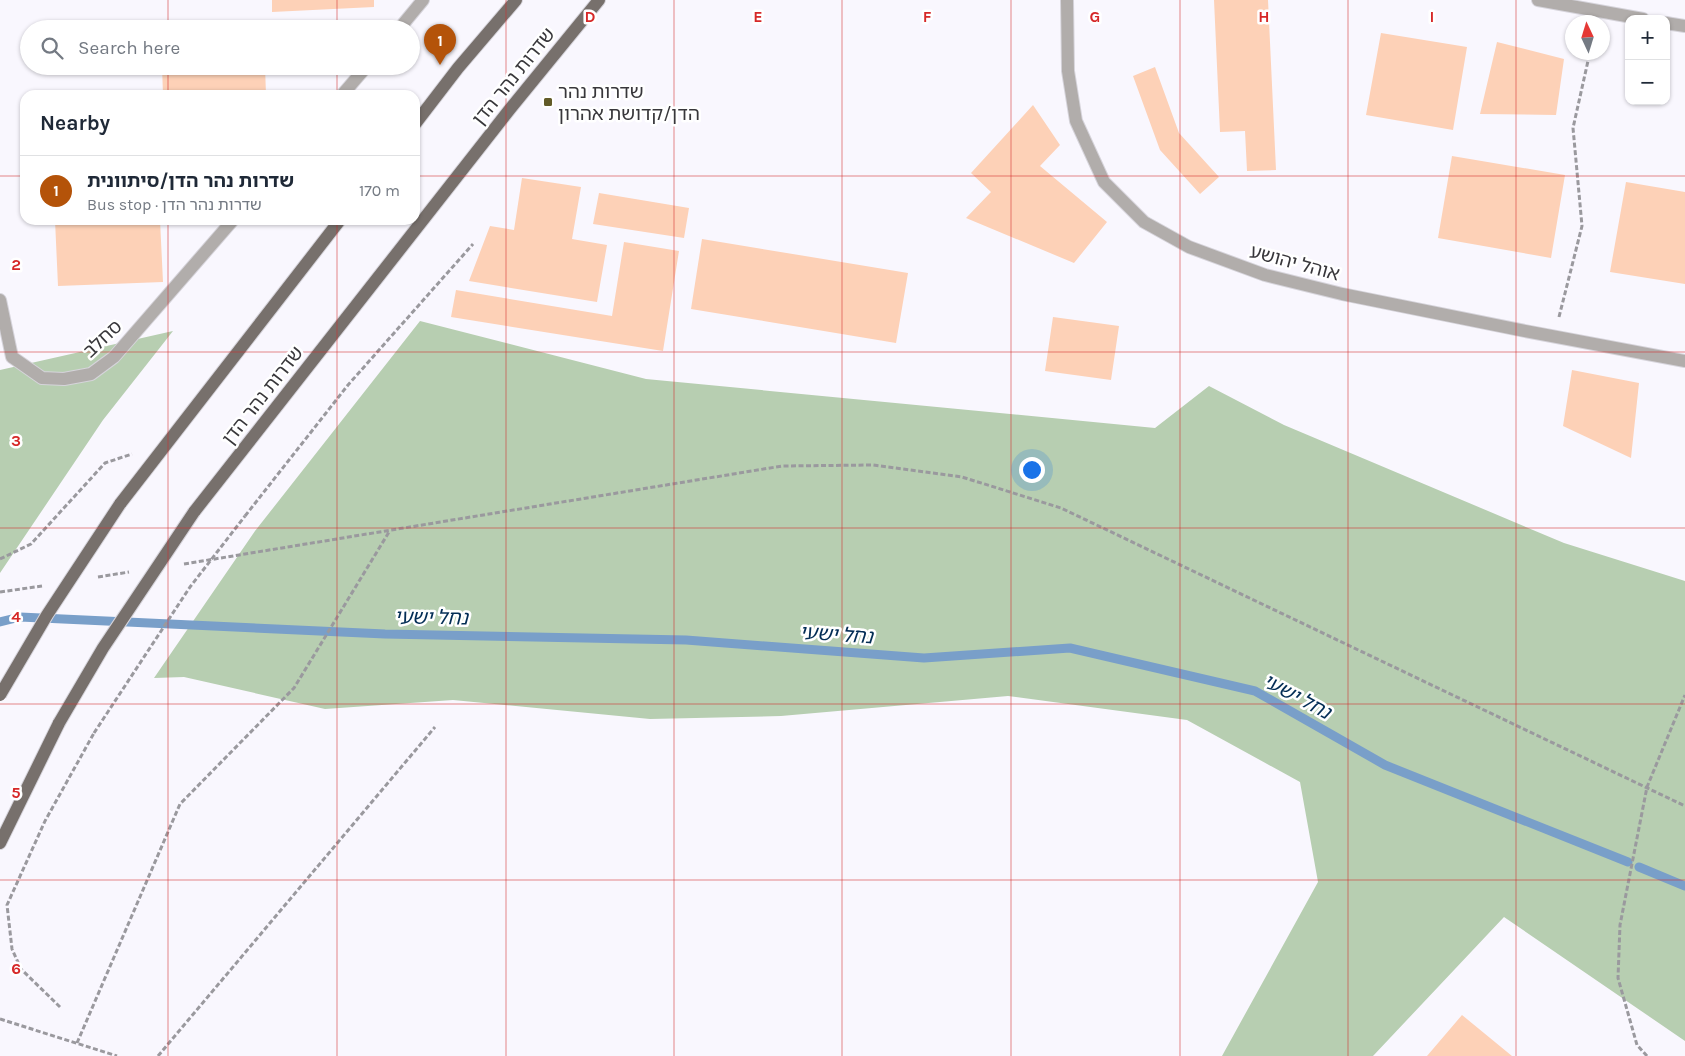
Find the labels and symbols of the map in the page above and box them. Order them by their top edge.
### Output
text: D [585,7,596,26]
text: E [753,7,763,26]
text: F [923,7,932,26]
text: G [1090,7,1100,26]
text: H [1258,7,1270,26]
text: I [1430,7,1434,26]
north arrow [1565,15,1610,60]
pin: 1 [424,24,456,65]
street label: שדרות נהר הדן [468,24,560,130]
place label: שדרות נהר הדן/קדושת אהרון [558,81,700,125]
marker: שדרות נהר הדן/קדושת אהרון [542,96,554,108]
street label: אוהל יהושע [1247,240,1342,286]
text: 2 [11,255,21,274]
street label: סחלב [79,315,127,362]
street label: שדרות נהר הדן [218,342,308,449]
text: 3 [11,431,21,450]
your location [1019,457,1045,483]
water label: נחל ישעי [394,605,469,630]
text: 4 [11,607,21,626]
water label: נחל ישעי [798,620,875,649]
water label: נחל ישעי [1259,669,1336,725]
text: 5 [11,783,21,802]
text: 6 [11,959,21,978]

